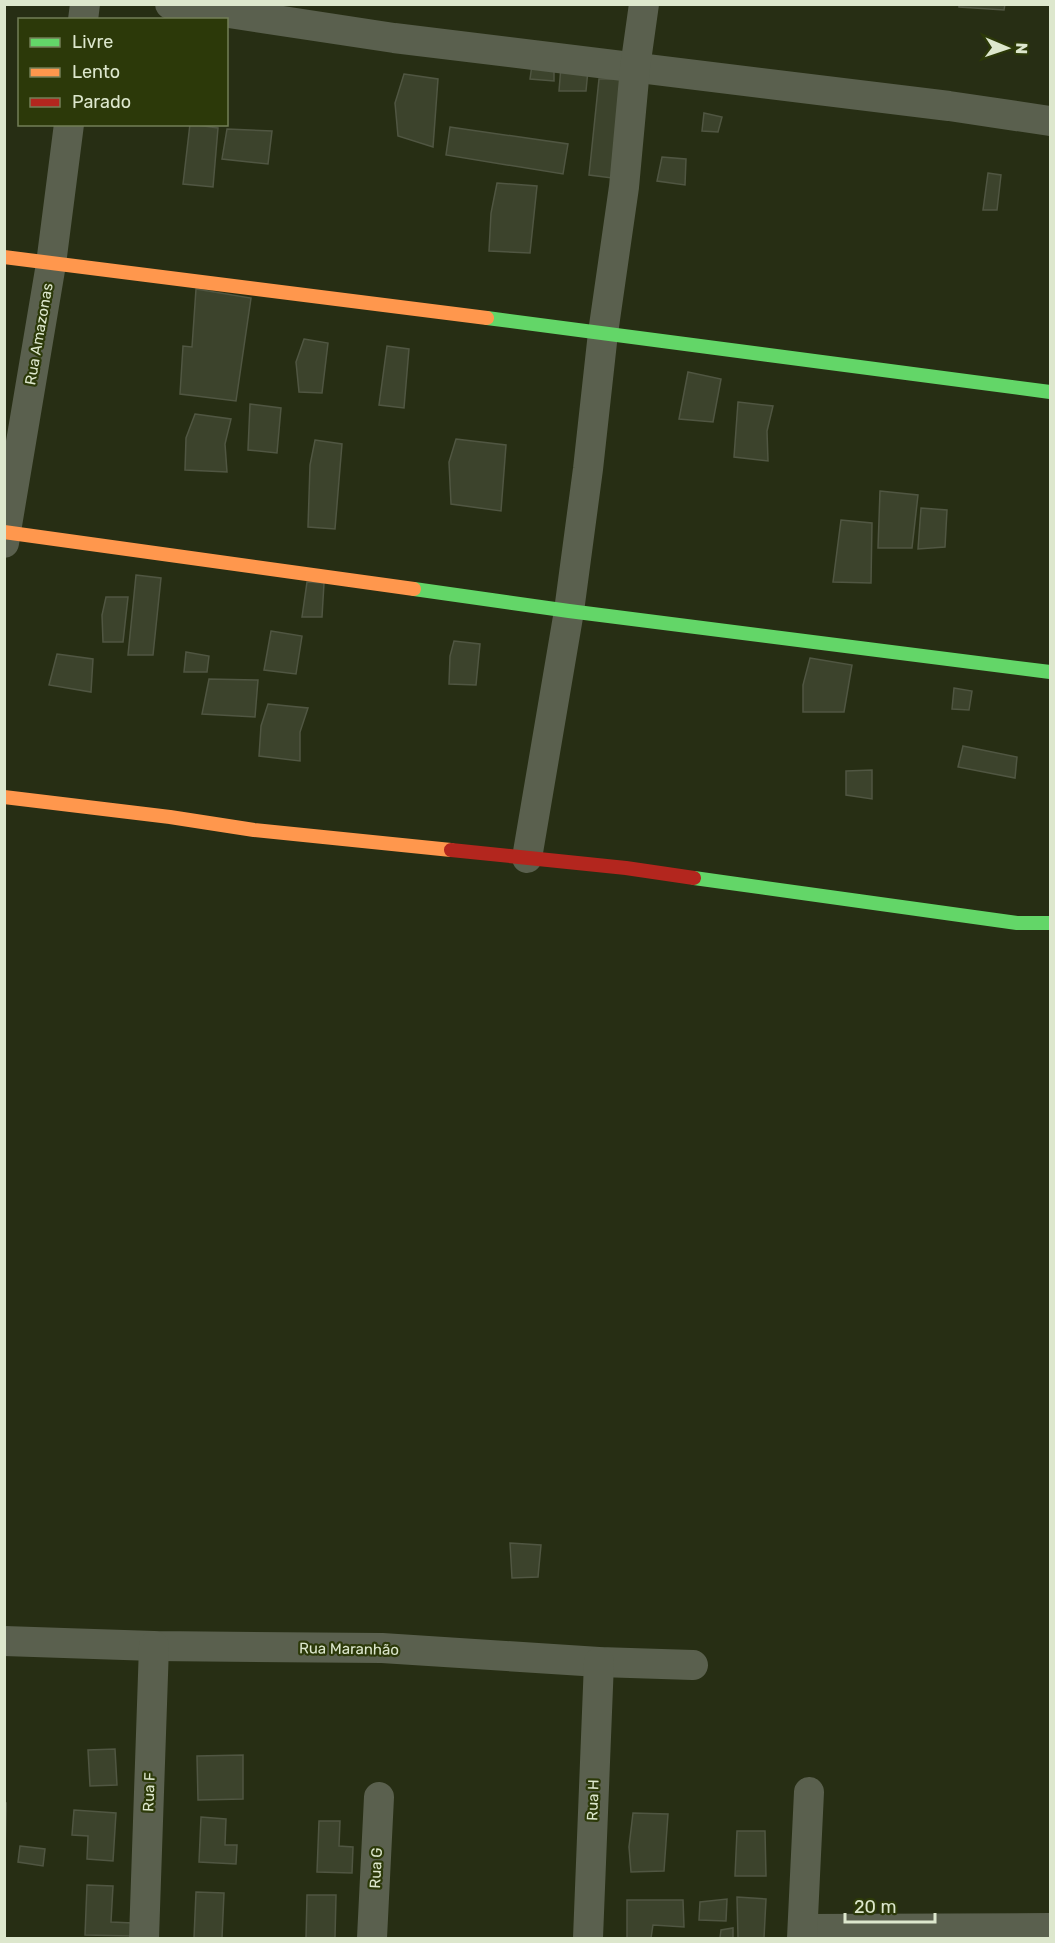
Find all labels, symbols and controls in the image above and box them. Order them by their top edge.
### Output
legend [18,18,228,126]
north arrow [977,18,1037,78]
text: Livre [72,31,113,53]
text: N [1012,42,1031,55]
text: Lento [72,61,120,83]
text: Parado [72,91,131,113]
street label: Rua Amazonas [21,281,57,386]
street label: Rua Maranhão [299,1639,399,1659]
street label: Rua F [139,1772,159,1812]
street label: Rua H [583,1779,603,1821]
street label: Rua G [366,1847,386,1889]
scale bar [845,1886,935,1924]
text: 20 m [854,1896,896,1918]

